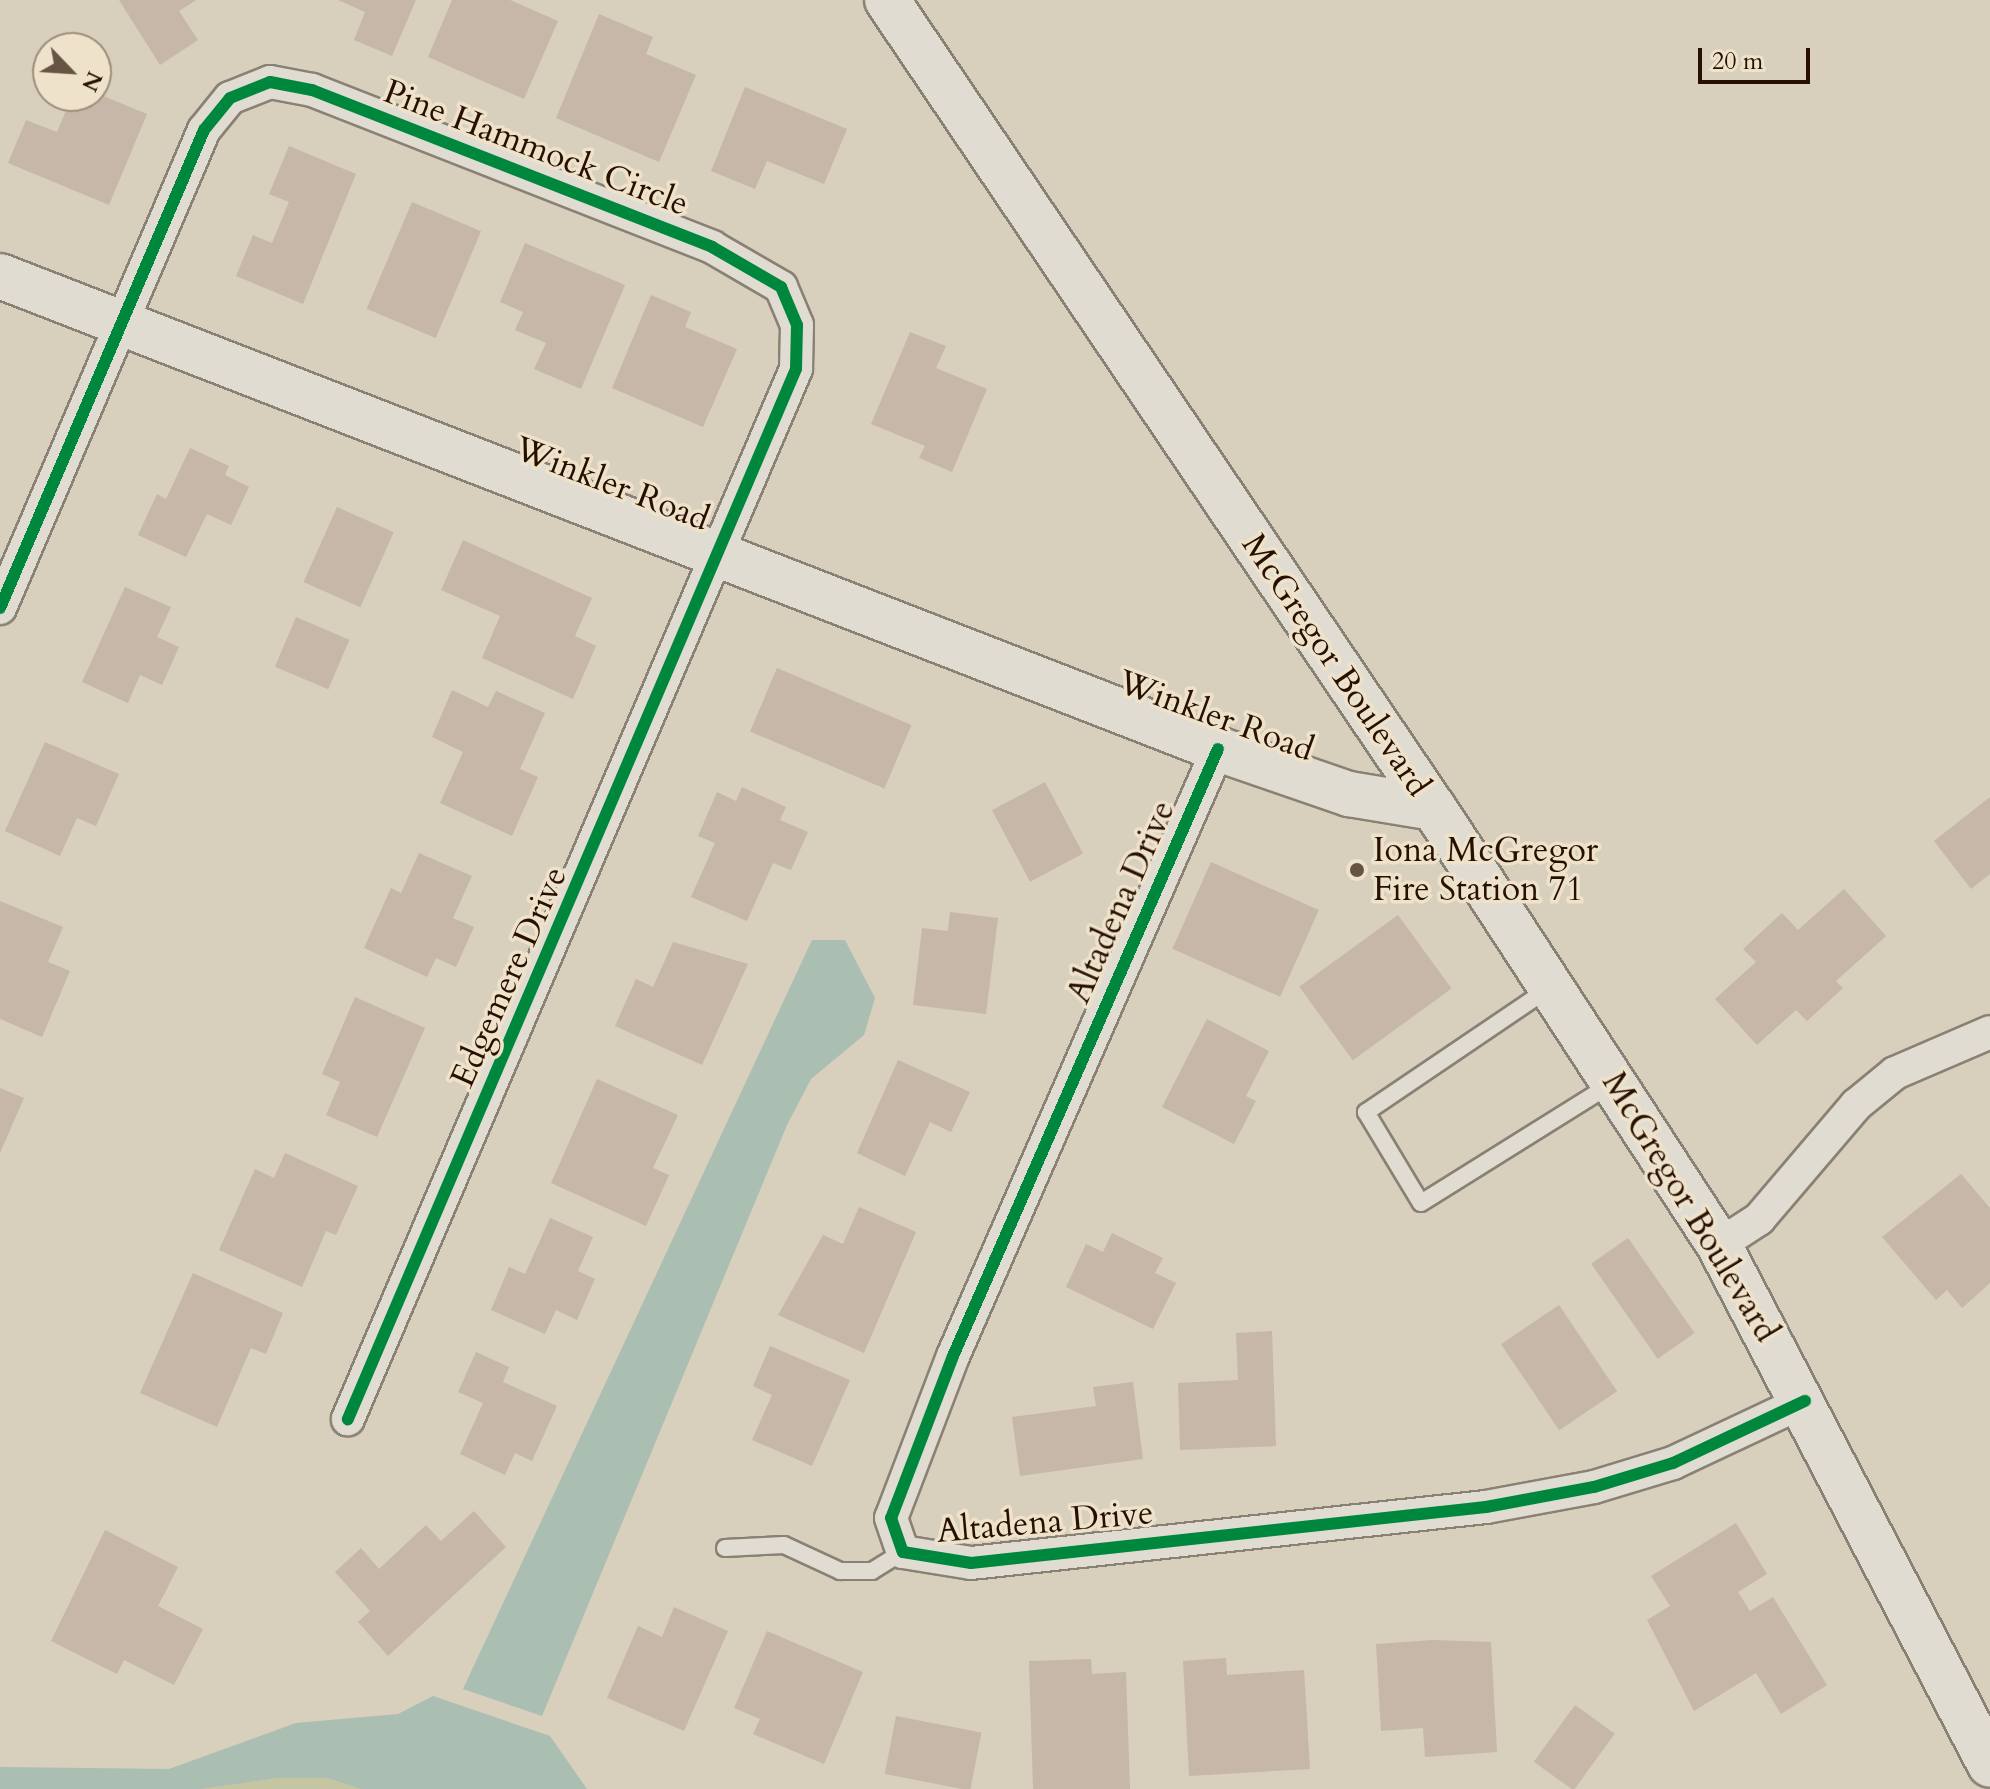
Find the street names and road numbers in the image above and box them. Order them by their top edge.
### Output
street label: Pine Hammock Circle [378,71,694,225]
street label: Winkler Road [509,428,715,540]
street label: McGregor Boulevard [1233,526,1439,804]
street label: Winkler Road [1113,662,1319,770]
street label: Altadena Drive [1058,794,1184,1010]
street label: Edgemere Drive [442,860,576,1094]
street label: McGregor Boulevard [1593,1065,1787,1349]
street label: Altadena Drive [935,1492,1155,1552]

